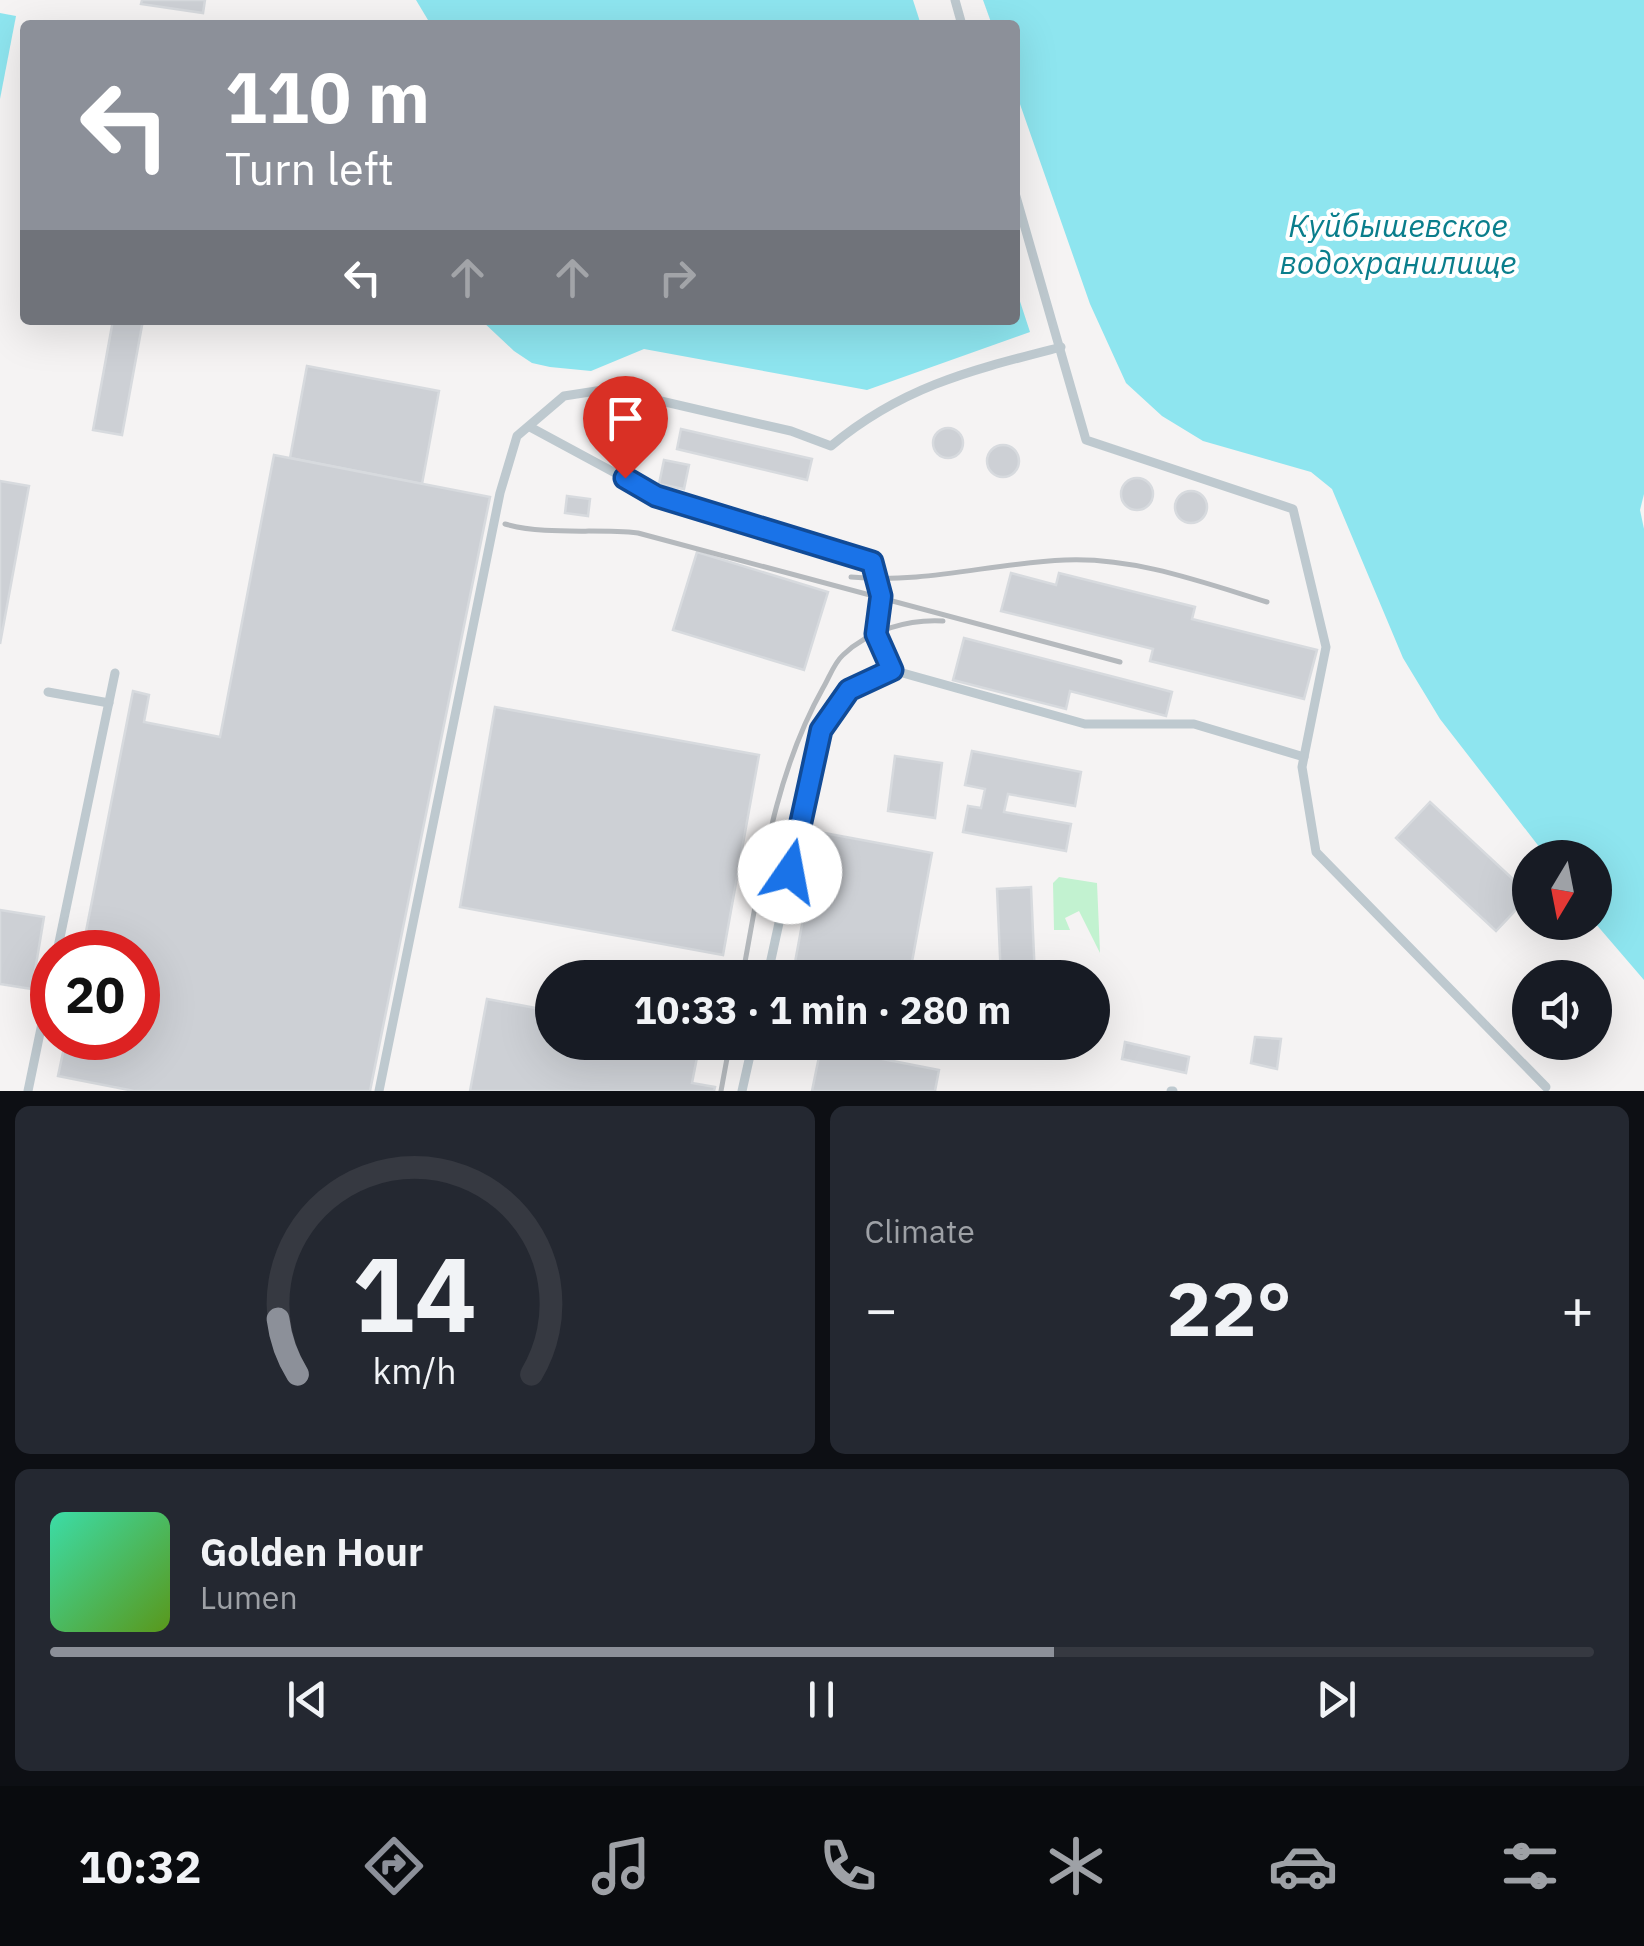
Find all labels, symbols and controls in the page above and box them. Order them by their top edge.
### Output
text: 110 m [225,51,430,142]
icon: left [60,60,190,190]
text: Turn left [225,139,394,197]
water label: Куйбышевское водохранилище [1280,204,1516,283]
icon: left [335,250,390,305]
icon: ahead [440,250,495,305]
icon: ahead [545,250,600,305]
icon: right [650,250,705,305]
pin [583,376,668,479]
icon: arrive [598,391,653,446]
position arrow [738,820,842,924]
north arrow [1512,840,1612,940]
map controls [1512,840,1612,1060]
speed limit sign: 20 [30,930,160,1060]
button: sound [1512,960,1612,1060]
text: 10:33 · 1 min · 280 m [634,985,1011,1034]
text: Climate [865,1210,975,1252]
text: 14 [352,1225,477,1361]
text: 22° [1167,1259,1292,1357]
text: − [865,1273,898,1344]
text: + [1561,1273,1594,1344]
text: km/h [373,1347,457,1394]
text: Golden Hour [200,1527,423,1576]
text: Lumen [200,1576,298,1618]
icon: previous [280,1672,335,1727]
icon: pause [794,1672,849,1727]
icon: next [1309,1672,1364,1727]
icon: directions [359,1831,429,1901]
icon: music [586,1831,656,1901]
icon: phone [813,1831,883,1901]
icon: climate [1041,1831,1111,1901]
icon: car [1268,1831,1338,1901]
icon: filters [1495,1831,1565,1901]
text: 10:32 [79,1837,202,1895]

